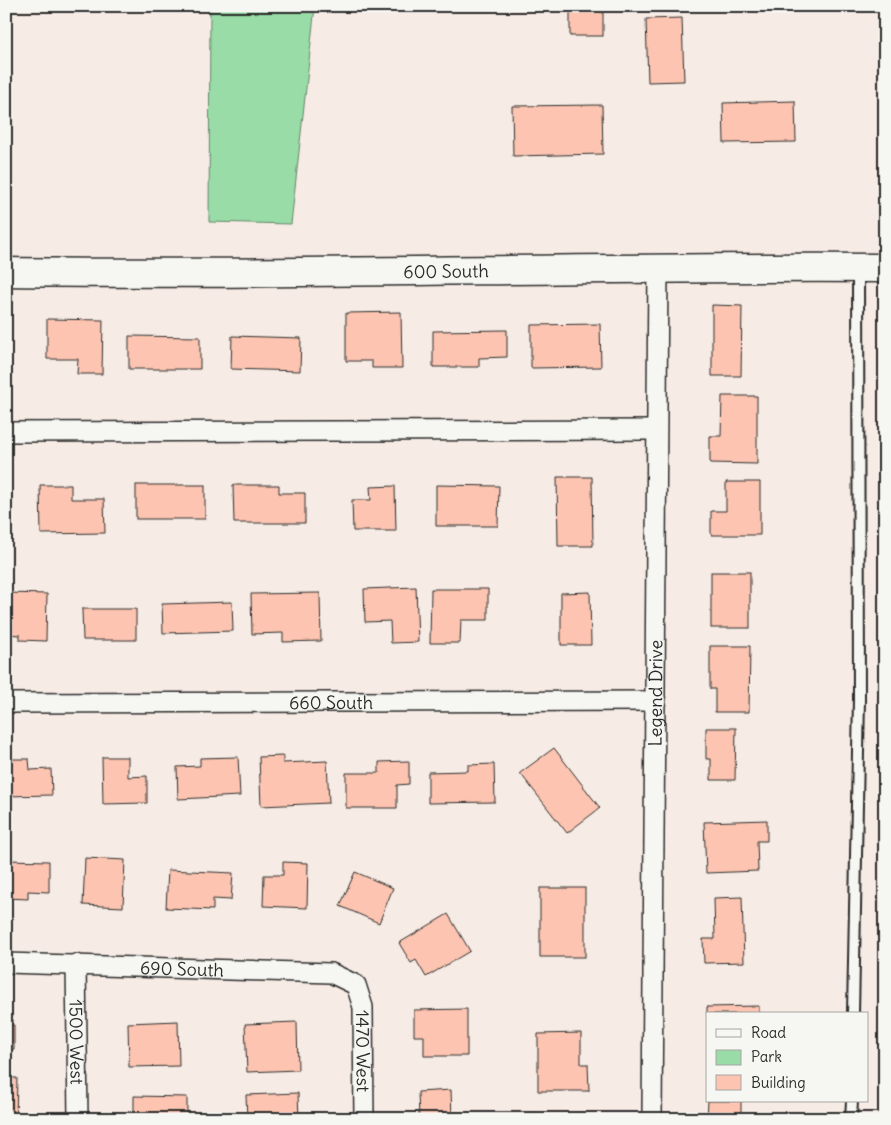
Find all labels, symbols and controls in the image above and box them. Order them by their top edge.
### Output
street label: 600 South [403,259,489,283]
street label: Legend Drive [643,640,667,746]
street label: 660 South [289,690,373,714]
street label: 690 South [140,956,224,981]
street label: 1500 West [65,999,89,1085]
street label: 1470 West [352,1010,375,1092]
legend [706,1012,868,1102]
text: Road [751,1023,786,1042]
text: Park [751,1047,782,1066]
text: Building [751,1073,806,1092]

